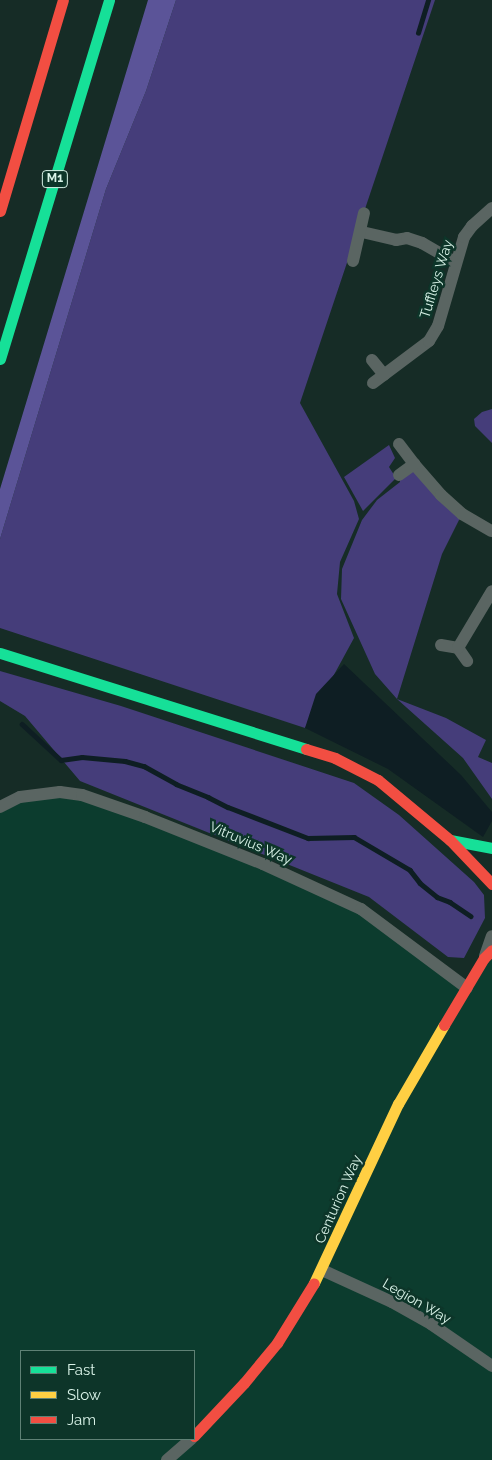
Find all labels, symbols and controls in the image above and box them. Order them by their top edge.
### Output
road number: M1 [41,170,69,188]
street label: Tuffleys Way [416,237,456,321]
street label: Vitruvius Way [207,818,295,868]
street label: Centurion Way [311,1152,365,1246]
street label: Legion Way [380,1275,454,1327]
legend [20,1350,195,1440]
text: Fast [67,1361,95,1379]
text: Slow [67,1386,101,1404]
text: Jam [67,1411,96,1429]

